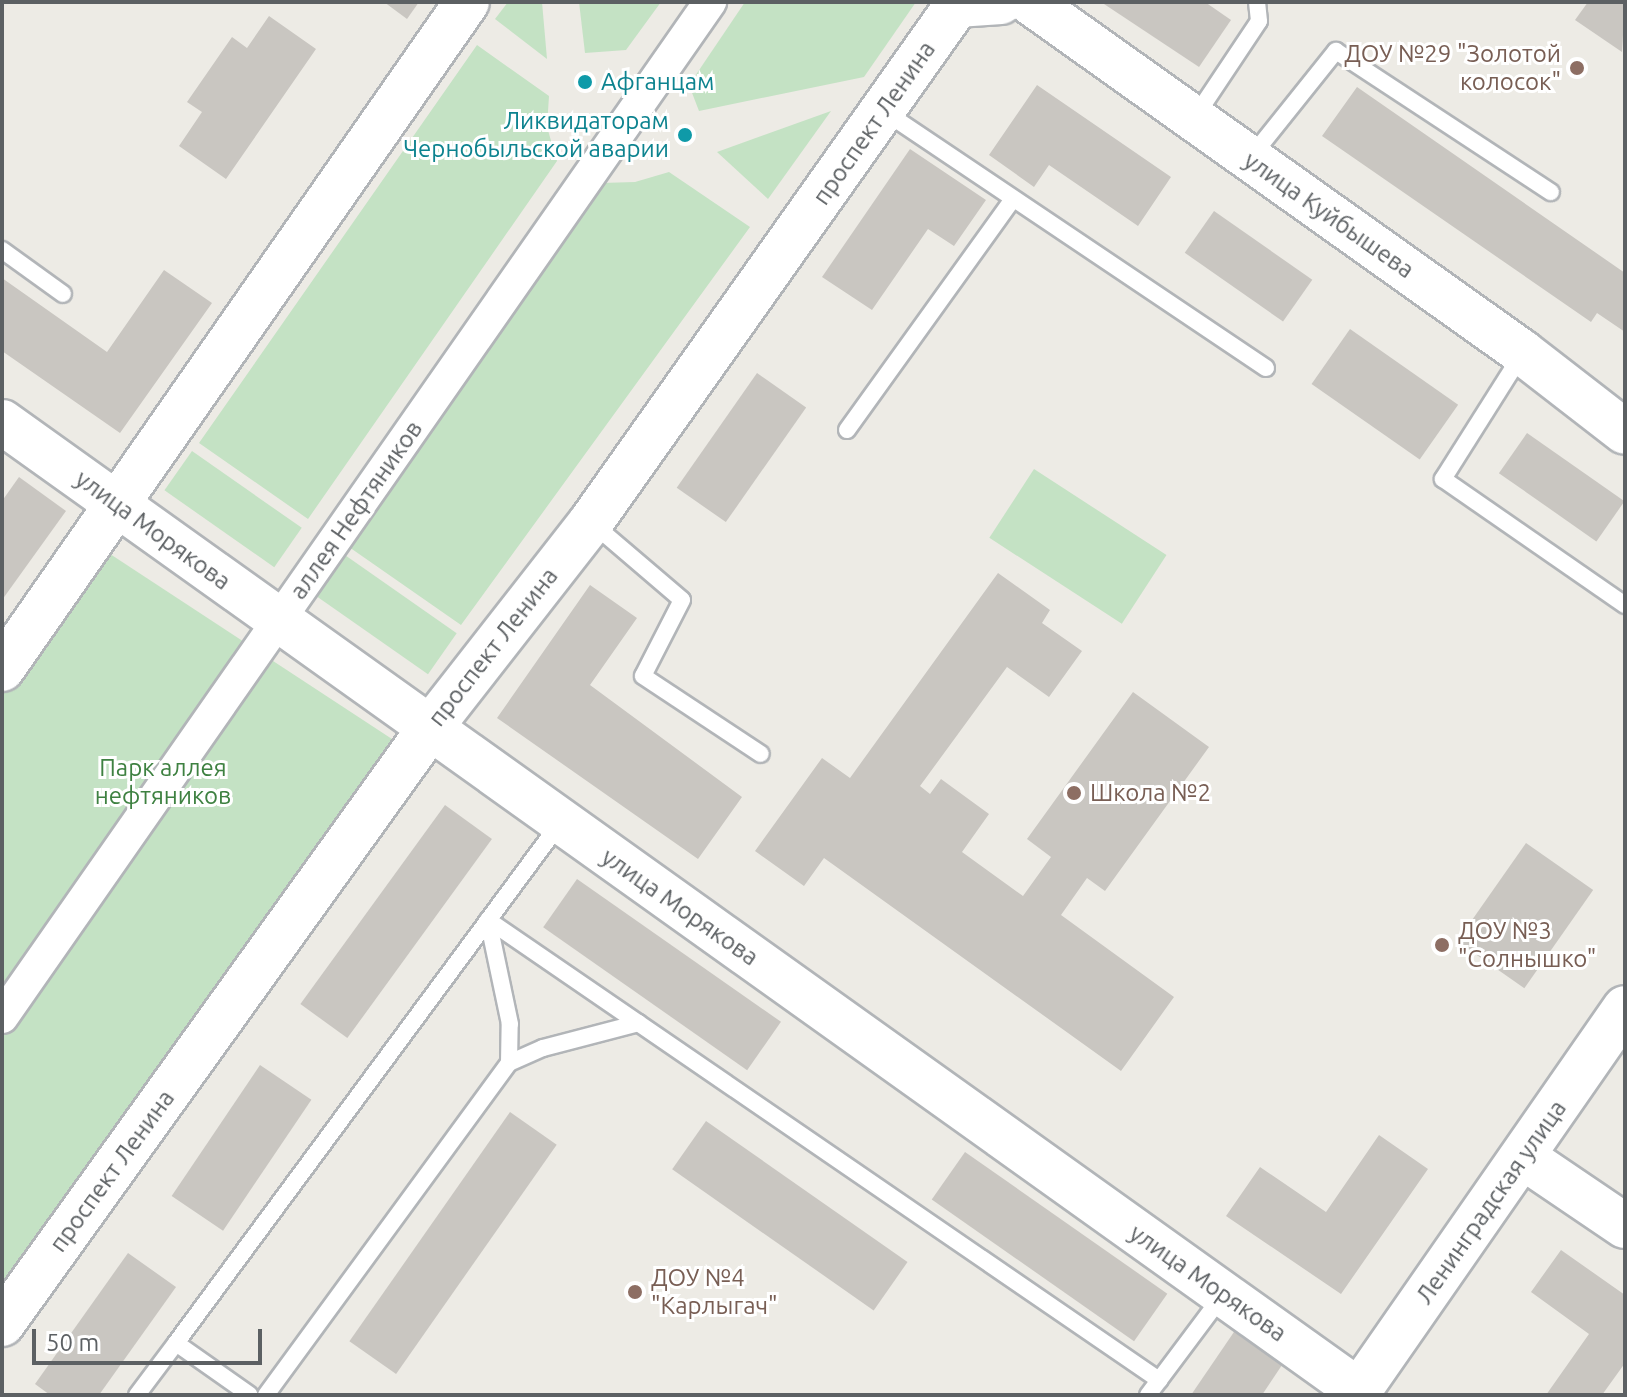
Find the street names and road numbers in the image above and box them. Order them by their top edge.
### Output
street label: проспект Ленина [807,36,941,210]
street label: улица Куйбышева [1238,146,1420,284]
street label: аллея Нефтяников [284,415,428,605]
street label: улица Морякова [70,464,236,596]
street label: проспект Ленина [422,562,564,732]
street label: улица Морякова [596,842,764,972]
street label: проспект Ленина [44,1084,180,1258]
street label: Ленинградская улица [1410,1095,1572,1309]
street label: улица Морякова [1124,1218,1292,1348]

